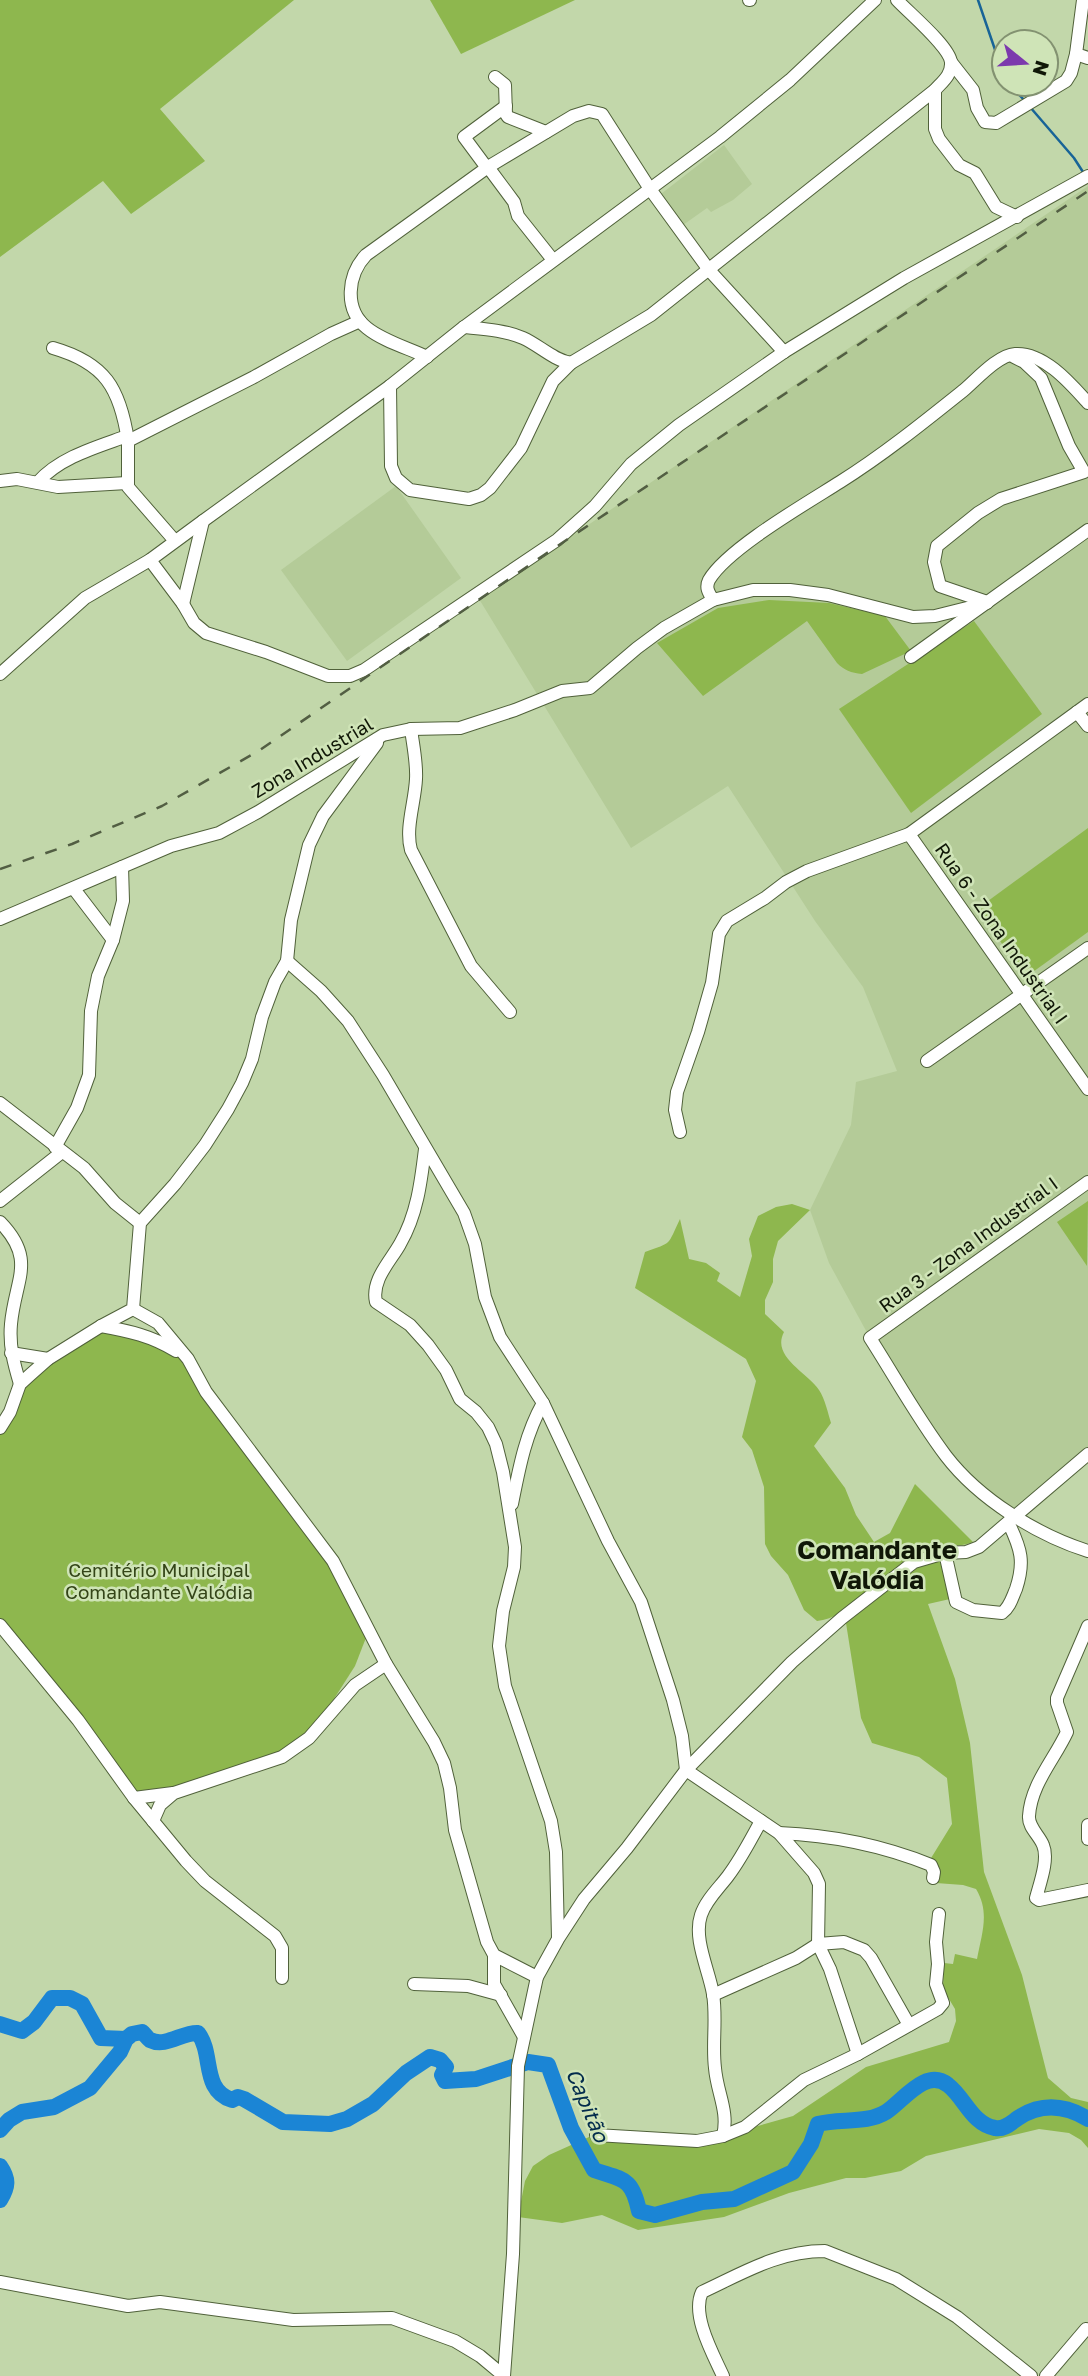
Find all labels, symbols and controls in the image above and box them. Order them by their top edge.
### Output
north arrow [990,28,1060,98]
text: N [1028,58,1055,79]
street label: Zona Industrial [247,712,377,802]
street label: Rua 6 - Zona Industrial I [931,838,1073,1028]
street label: Rua 3 - Zona Industrial I [874,1171,1062,1317]
district label: Comandante Valódia [797,1534,957,1595]
park label: Cemitério Municipal Comandante Valódia [65,1558,253,1603]
water label: Capitão [561,2064,616,2147]

